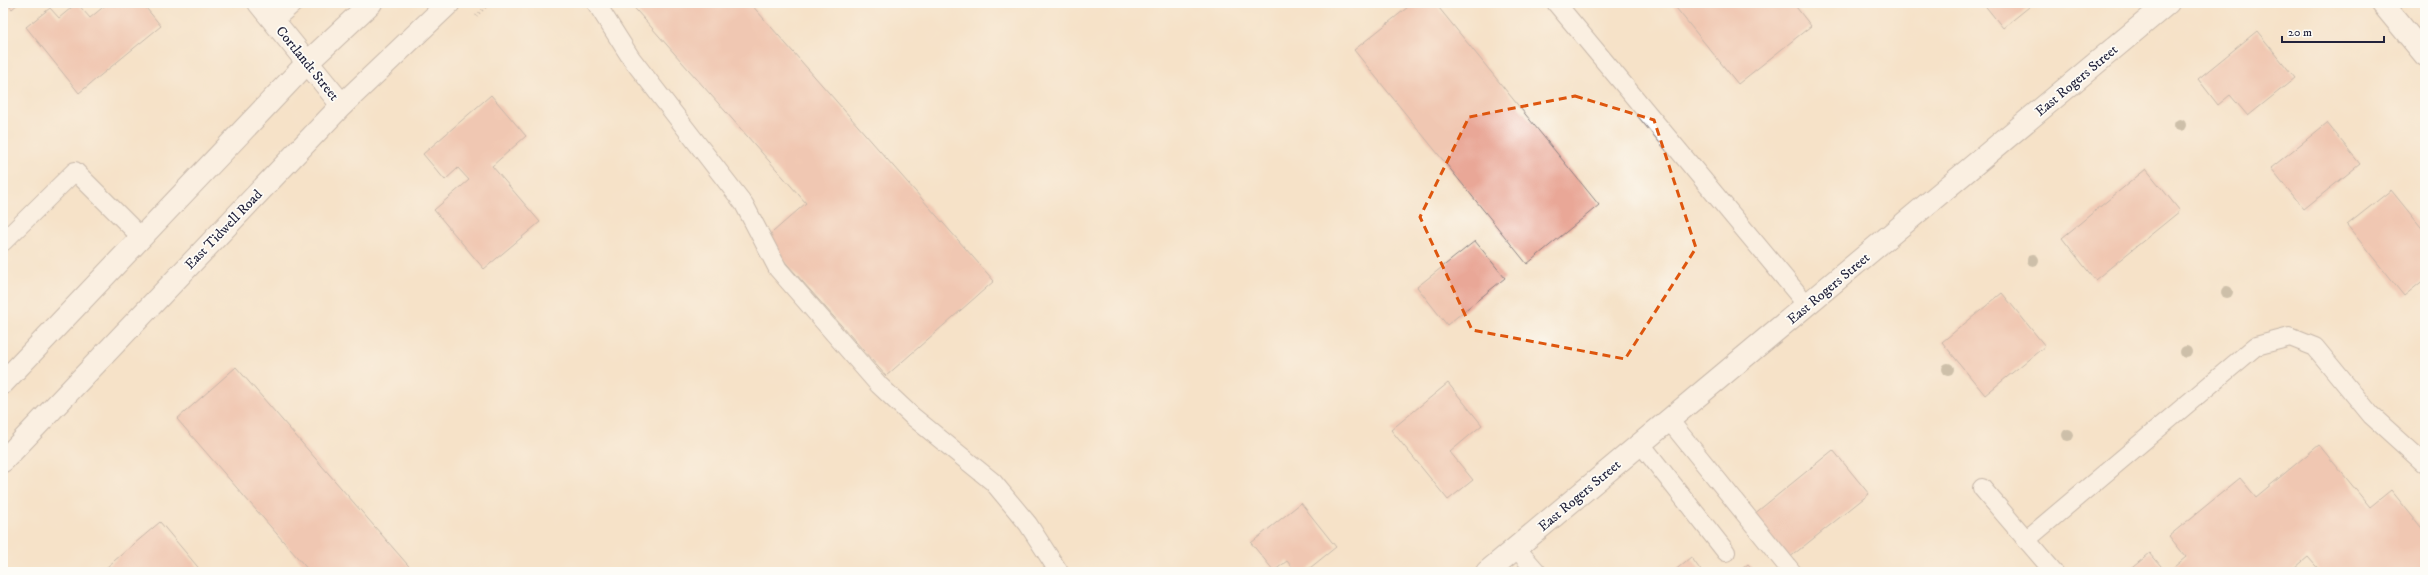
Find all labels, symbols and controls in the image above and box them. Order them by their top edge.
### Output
scale bar [2282,18,2384,44]
street label: Cortlandt Street [272,23,343,105]
text: 20 m [2288,25,2312,40]
street label: East Rogers Street [2032,41,2122,121]
street label: East Tidwell Road [181,186,266,273]
street label: East Rogers Street [1784,249,1874,329]
street label: East Rogers Street [1535,456,1625,536]

